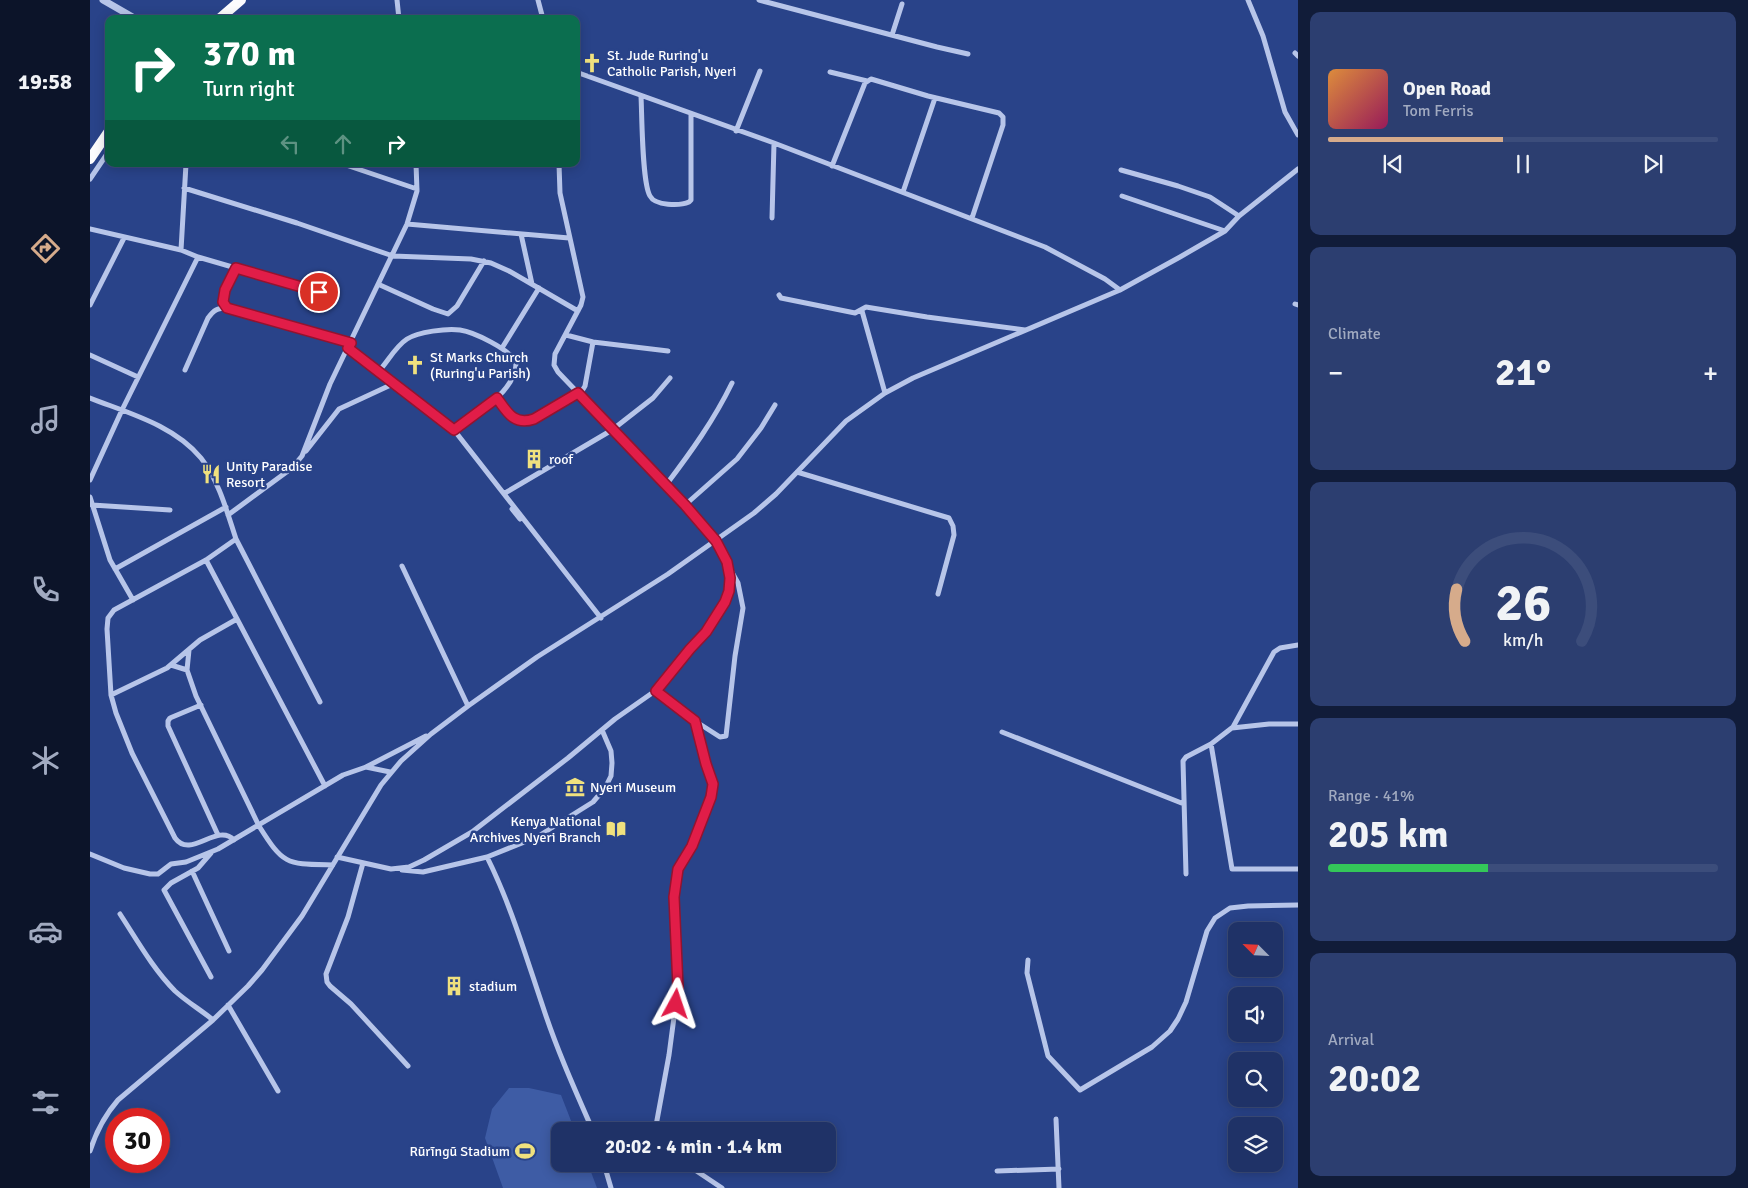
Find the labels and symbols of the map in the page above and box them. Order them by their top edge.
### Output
place label: St. Jude Ruring'u Catholic Parish, Nyeri [607,47,736,80]
church icon: St. Jude Ruring'u Catholic Parish, Nyeri [581,52,603,74]
pin [298,271,340,313]
place label: St Marks Church (Ruring'u Parish) [430,349,531,382]
church icon: St Marks Church (Ruring'u Parish) [404,354,426,376]
building icon: roof [523,448,545,470]
place label: roof [549,451,574,468]
place label: Unity Paradise Resort [226,458,312,491]
restaurant icon: Unity Paradise Resort [200,463,222,485]
museum icon: Nyeri Museum [564,776,586,798]
place label: Nyeri Museum [590,779,676,796]
place label: Kenya National Archives Nyeri Branch [470,813,601,846]
library icon: Kenya National Archives Nyeri Branch [605,818,627,840]
north arrow [1228,922,1282,978]
building icon: stadium [443,975,465,997]
position arrow [649,977,701,1029]
place label: stadium [469,978,517,995]
speed limit sign: 30 [105,1108,170,1173]
sports icon: Rũrĩngũ Stadium [514,1140,536,1162]
place label: Rũrĩngũ Stadium [410,1143,510,1160]

